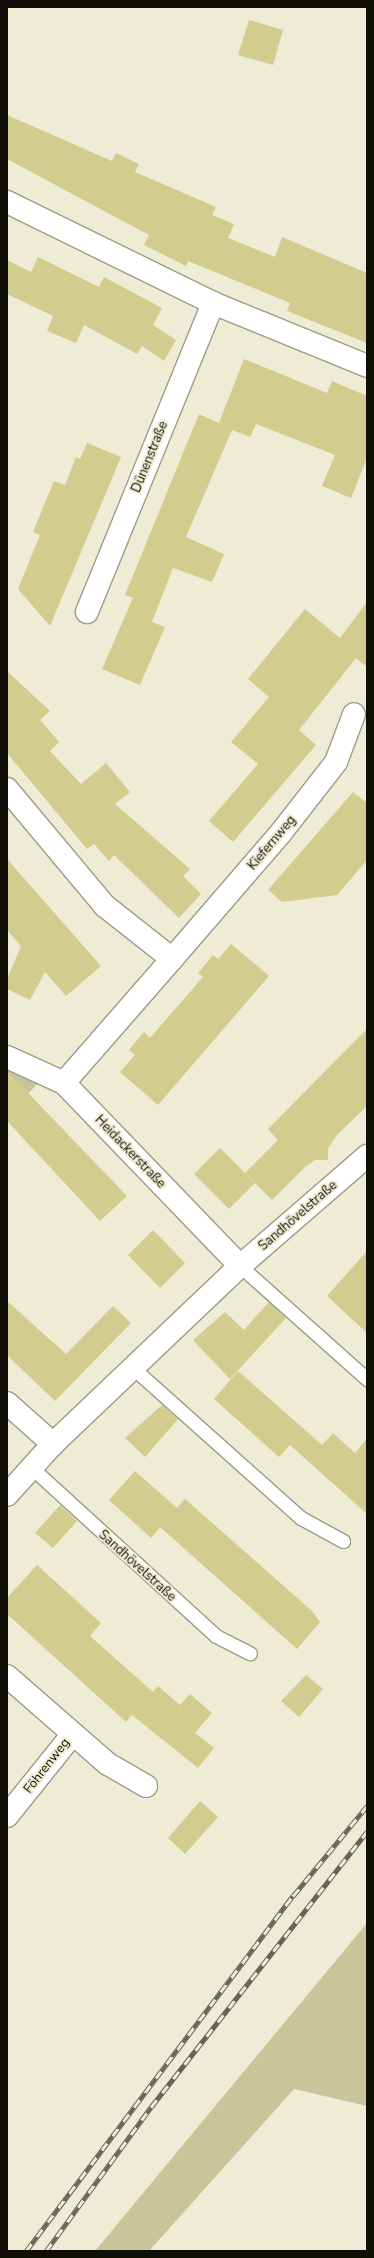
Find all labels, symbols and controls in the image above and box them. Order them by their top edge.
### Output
street label: Dünenstraße [129,419,171,495]
street label: Kiefernweg [245,813,299,873]
street label: Heidackerstraße [91,1112,169,1192]
street label: Sandhövelstraße [256,1178,340,1254]
street label: Sandhövelstraße [95,1527,179,1605]
street label: Föhrenweg [21,1735,73,1797]

